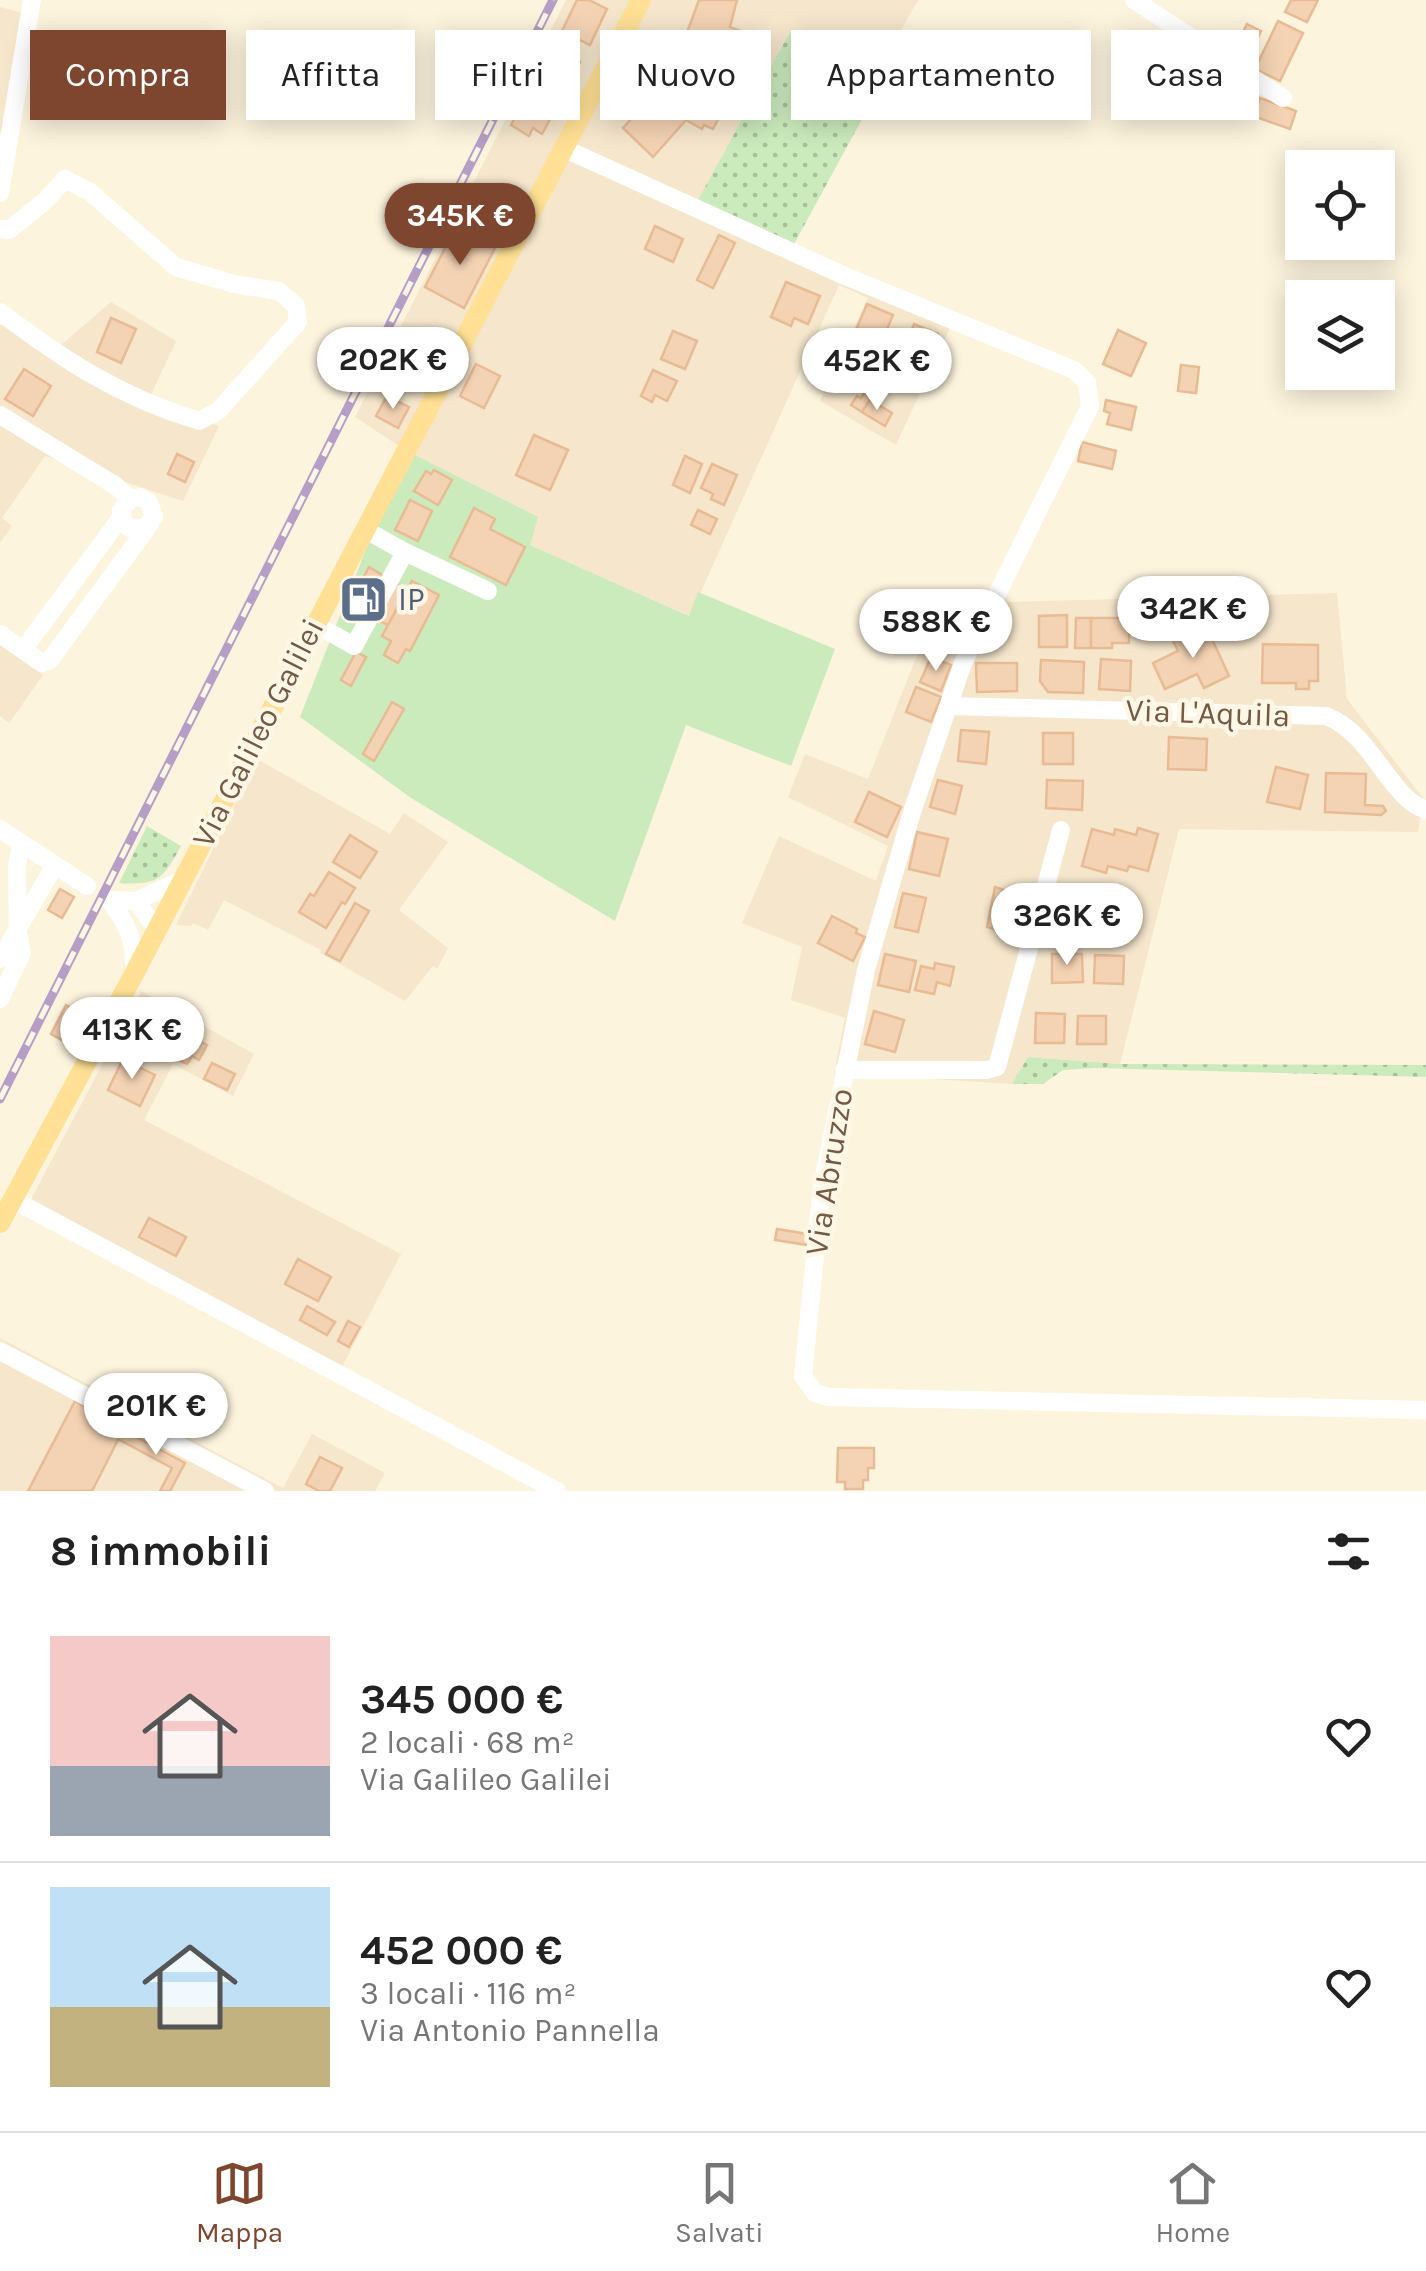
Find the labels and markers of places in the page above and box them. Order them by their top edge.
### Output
pin: 345K € [379,183,541,268]
pin: 202K € [312,327,474,412]
pin: 452K € [796,328,958,413]
fuel station icon: IP [337,573,389,625]
pin: 342K € [1112,576,1274,661]
place label: IP [398,581,425,618]
pin: 588K € [855,589,1017,674]
pin: 326K € [986,883,1148,968]
pin: 413K € [51,997,213,1082]
pin: 201K € [75,1373,237,1458]

